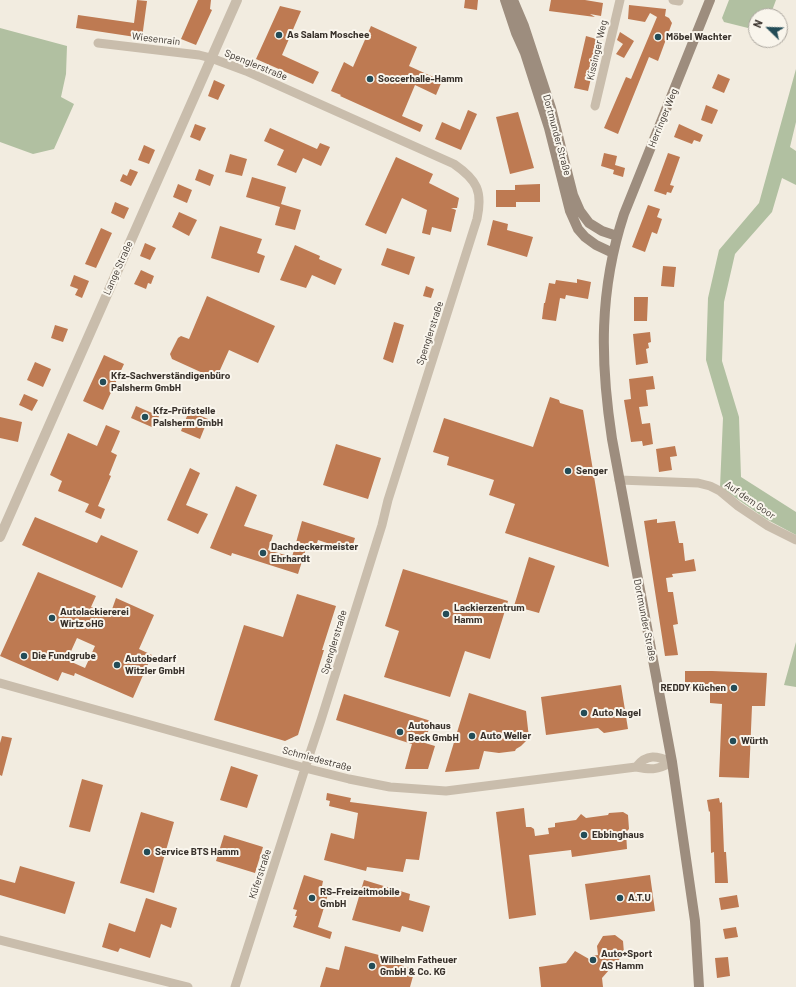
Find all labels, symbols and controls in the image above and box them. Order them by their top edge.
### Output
north arrow [748,8,788,48]
text: N [750,18,765,29]
street label: Kissinger Weg [584,19,610,81]
place label: As Salam Moschee [287,29,369,41]
street label: Wiesenrain [131,30,181,48]
marker: As Salam Moschee [274,30,284,40]
place label: Möbel Wachter [666,31,731,43]
marker: Möbel Wachter [653,32,663,42]
street label: Spenglerstraße [223,47,289,83]
place label: Soccerhalle-Hamm [378,73,463,85]
marker: Soccerhalle-Hamm [365,74,375,84]
street label: Herringer Weg [646,87,680,149]
street label: Dortmunder Straße [540,93,574,177]
street label: Lange Straße [101,239,135,297]
street label: Spenglerstraße [414,299,446,367]
place label: Kfz-Sachverständigenbüro Palsherm GmbH [111,370,230,394]
marker: Kfz-Sachverständigenbüro Palsherm GmbH [98,377,108,387]
place label: Kfz-Prüfstelle Palsherm GmbH [153,405,223,428]
marker: Kfz-Prüfstelle Palsherm GmbH [140,412,150,422]
place label: Senger [576,465,608,477]
marker: Senger [563,466,573,476]
street label: Auf dem Goor [723,478,777,522]
place label: Dachdeckermeister Ehrhardt [271,541,358,564]
marker: Dachdeckermeister Ehrhardt [258,548,268,558]
street label: Dortmunder Straße [631,578,659,662]
place label: Lackierzentrum Hamm [454,602,525,626]
place label: Autolackiererei Wirtz oHG [60,606,129,630]
street label: Spenglerstraße [319,608,349,676]
marker: Lackierzentrum Hamm [441,609,451,619]
marker: Autolackiererei Wirtz oHG [47,613,57,623]
place label: Die Fundgrube [32,650,96,662]
marker: Die Fundgrube [19,651,29,661]
place label: Autobedarf Witzler GmbH [125,653,185,676]
marker: Autobedarf Witzler GmbH [112,660,122,670]
place label: REDDY Küchen [660,682,726,694]
marker: REDDY Küchen [729,683,739,693]
place label: Auto Nagel [592,707,641,719]
marker: Auto Nagel [579,708,589,718]
place label: Autohaus Beck GmbH [408,720,459,744]
marker: Autohaus Beck GmbH [395,727,405,737]
place label: Auto Weller [480,730,531,742]
marker: Auto Weller [467,731,477,741]
place label: Würth [741,735,768,747]
marker: Würth [728,736,738,746]
street label: Schmiedestraße [281,744,353,774]
place label: Ebbinghaus [592,829,644,841]
marker: Ebbinghaus [579,830,589,840]
place label: Service BTS Hamm [155,846,239,858]
marker: Service BTS Hamm [142,847,152,857]
street label: Küferstraße [246,848,274,900]
place label: RS-Freizeitmobile GmbH [320,886,400,910]
place label: A.T.U [628,892,651,904]
marker: RS-Freizeitmobile GmbH [307,893,317,903]
marker: A.T.U [615,893,625,903]
place label: Auto+Sport AS Hamm [601,948,652,972]
place label: Wilhelm Fatheuer GmbH & Co. KG [380,954,457,978]
marker: Auto+Sport AS Hamm [588,955,598,965]
marker: Wilhelm Fatheuer GmbH & Co. KG [367,961,377,971]

